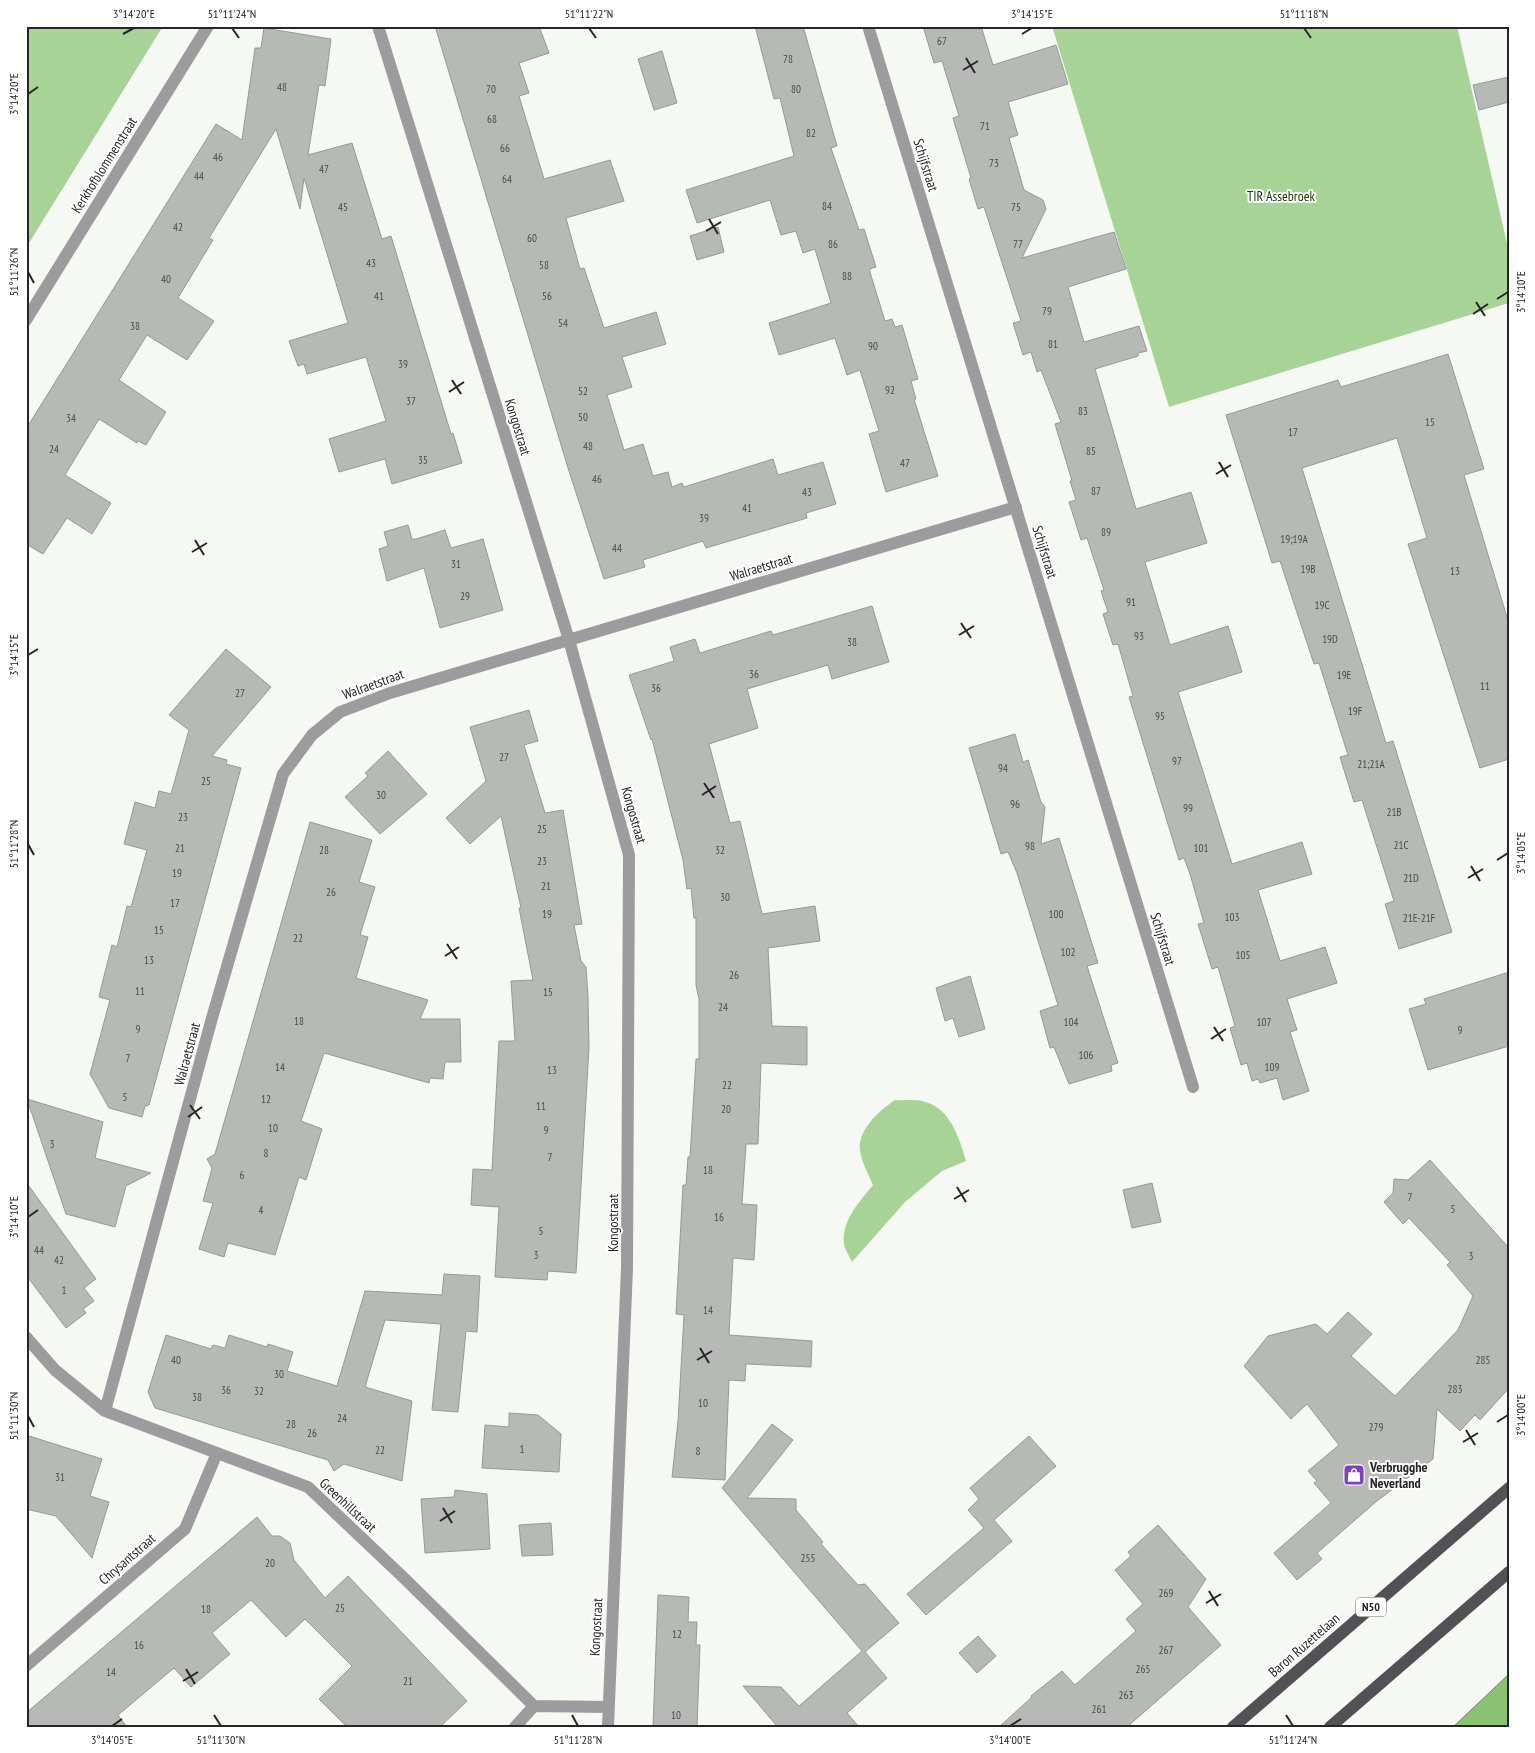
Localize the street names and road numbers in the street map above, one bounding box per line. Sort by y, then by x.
street label: Kerkhofblommenstraat [67,113,141,216]
street label: Schijfstraat [909,136,943,194]
street label: Kongostraat [501,397,535,458]
street label: Schijfstraat [1028,523,1062,581]
street label: Walraetstraat [728,549,795,585]
street label: Walraetstraat [340,664,406,703]
street label: Kongostraat [617,785,651,846]
street label: Schijfstraat [1146,910,1180,968]
street label: Walraetstraat [170,1020,204,1087]
street label: Kongostraat [604,1194,622,1252]
street label: Greenhillstraat [316,1474,380,1536]
street label: Chrysantstraat [95,1529,159,1589]
street label: Kongostraat [585,1597,607,1656]
road number: N50 [1356,1598,1386,1616]
street label: Baron Ruzettelaan [1265,1609,1343,1681]

